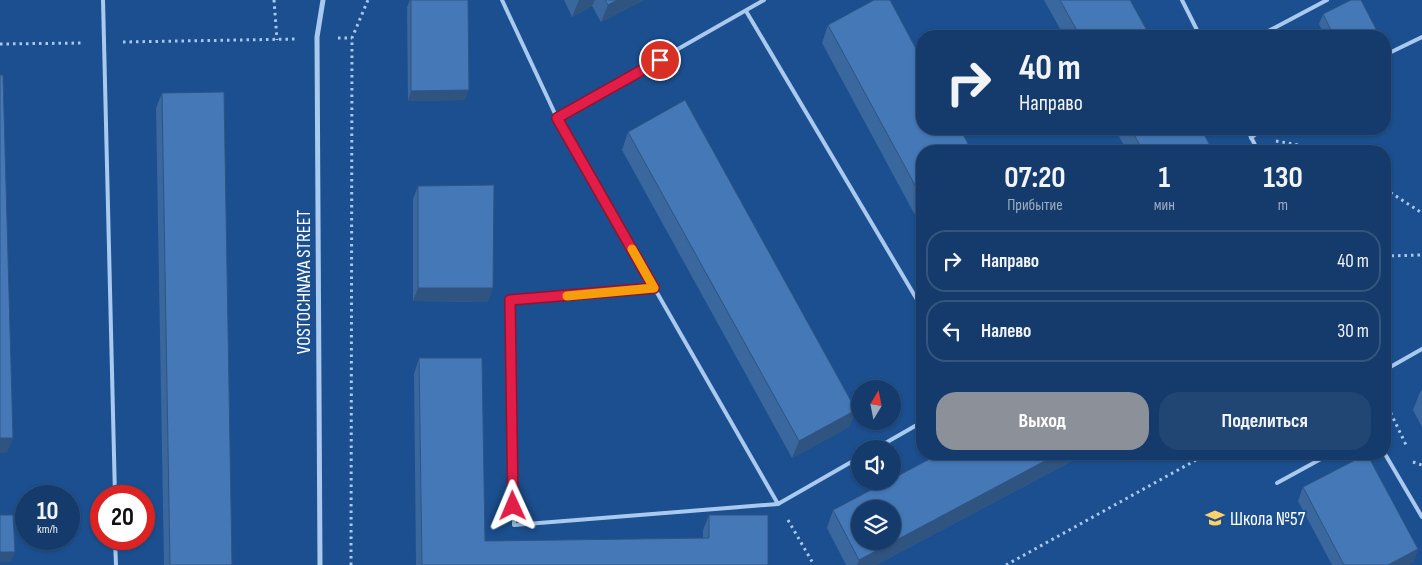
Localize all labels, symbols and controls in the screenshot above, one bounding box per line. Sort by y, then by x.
pin [639,39,681,81]
icon: arrive [646,46,674,74]
text: 40 m [1019,47,1081,90]
icon: right [936,50,1001,115]
text: Направо [1019,90,1083,117]
text: 07:20 [1004,160,1066,196]
text: 1 [1159,160,1170,196]
text: 130 [1263,160,1303,196]
text: Прибытие [1007,196,1063,215]
text: мин [1154,196,1175,215]
text: m [1278,196,1288,215]
street label: VOSTOCHNAYA STREET [293,210,316,354]
icon: right [938,247,966,275]
text: Направо [981,250,1039,273]
text: 40 m [1337,250,1369,273]
icon: left [938,317,966,345]
text: Налево [981,320,1031,343]
text: 30 m [1337,320,1369,343]
north arrow [851,380,901,430]
map controls [851,380,901,550]
button: Выход [936,392,1149,450]
button: Поделиться [1159,392,1371,450]
button: sound [851,440,901,490]
position arrow [486,479,538,531]
speed limit sign: 20 [90,485,155,550]
text: 10 [37,496,58,527]
button: layers [851,500,901,550]
school or university icon: Школа №57 [1204,507,1226,529]
place label: Школа №57 [1230,508,1306,531]
text: km/h [37,522,58,537]

